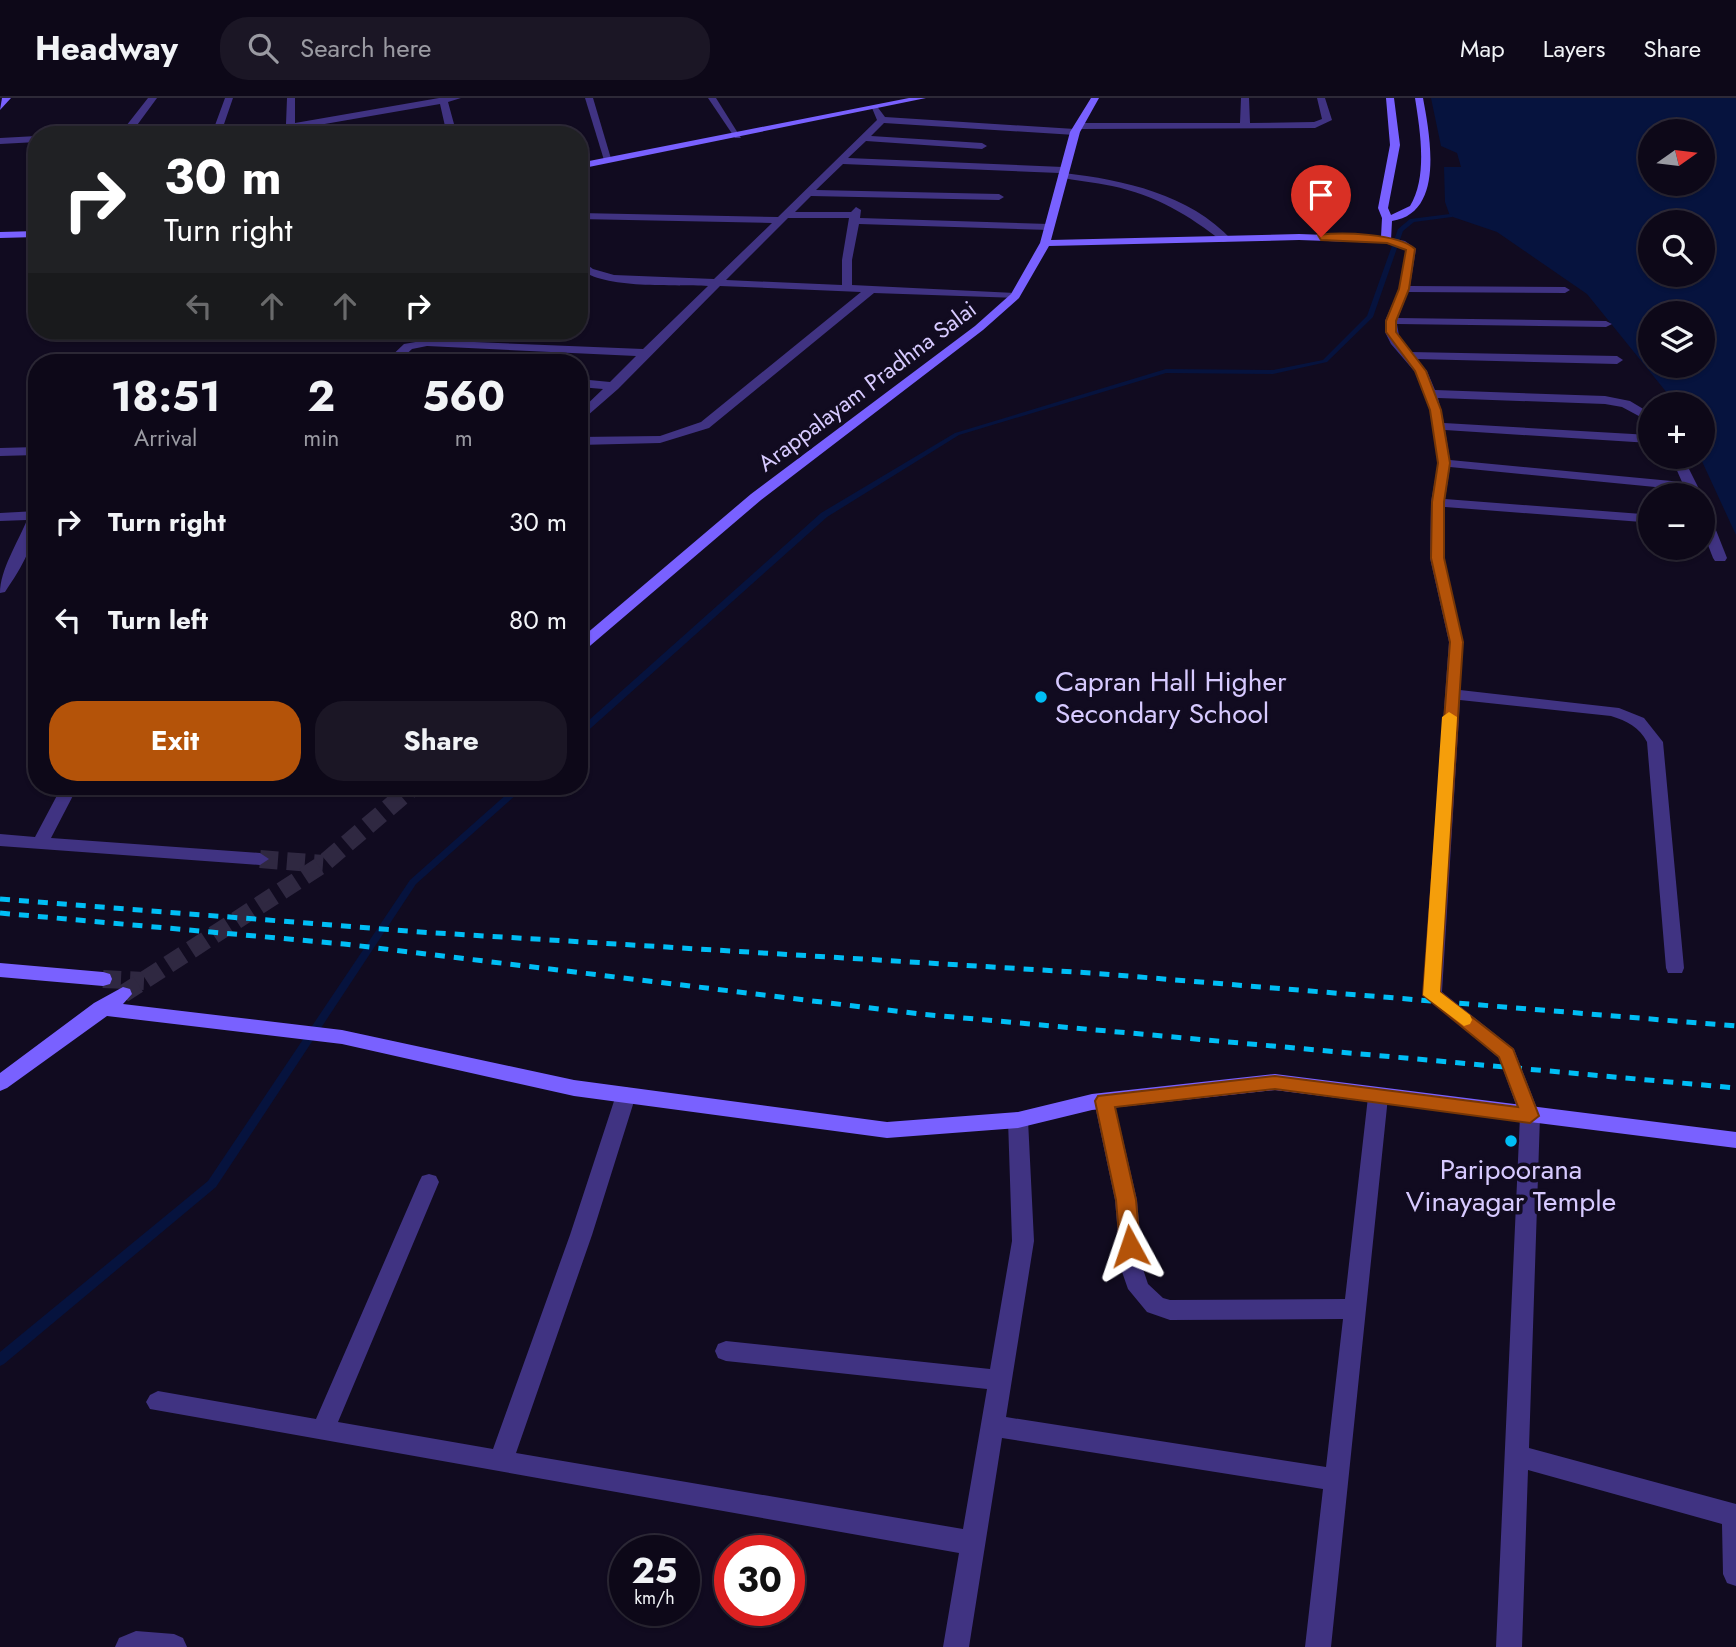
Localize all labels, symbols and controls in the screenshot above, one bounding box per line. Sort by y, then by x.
search box [220,17,710,80]
text: Headway [35,25,178,72]
icon: search [244,29,282,67]
text: Search here [300,29,431,67]
text: Map [1460,31,1505,66]
text: Layers [1543,31,1605,66]
text: Share [1643,31,1701,66]
north arrow [1638,119,1715,196]
map controls [1638,119,1715,560]
text: 30 m [164,142,282,212]
icon: right [49,154,140,245]
pin [1291,165,1351,237]
icon: arrive [1302,176,1340,214]
text: Turn right [164,207,293,253]
button: search [1638,210,1715,287]
icon: left [180,287,218,325]
icon: ahead [253,287,291,325]
icon: ahead [326,287,364,325]
icon: right [399,287,437,325]
street label: Arappalayam Pradhna Salai [751,292,983,480]
button: layers [1638,301,1715,378]
text: 18:51 [111,366,221,427]
text: 2 [308,366,335,427]
text: 560 [422,366,505,427]
button: + [1638,392,1715,469]
text: Arrival [134,421,197,455]
text: min [303,421,339,455]
text: m [455,421,473,455]
button: − [1638,483,1715,560]
icon: right [49,503,87,541]
text: Turn right [108,503,226,541]
text: 30 m [509,503,567,541]
icon: left [49,601,87,639]
text: Turn left [108,601,208,639]
text: 80 m [509,601,567,639]
place label: Capran Hall Higher Secondary School [1055,661,1287,734]
marker: Capran Hall Higher Secondary School [1033,689,1049,705]
button: Exit [49,701,301,781]
button: Share [315,701,567,781]
marker: Paripoorana Vinayagar Temple [1503,1133,1519,1149]
place label: Paripoorana Vinayagar Temple [1406,1149,1616,1222]
position arrow [1093,1209,1167,1283]
speed limit sign: 30 [714,1535,805,1626]
text: 25 [632,1546,677,1596]
text: km/h [634,1585,675,1611]

